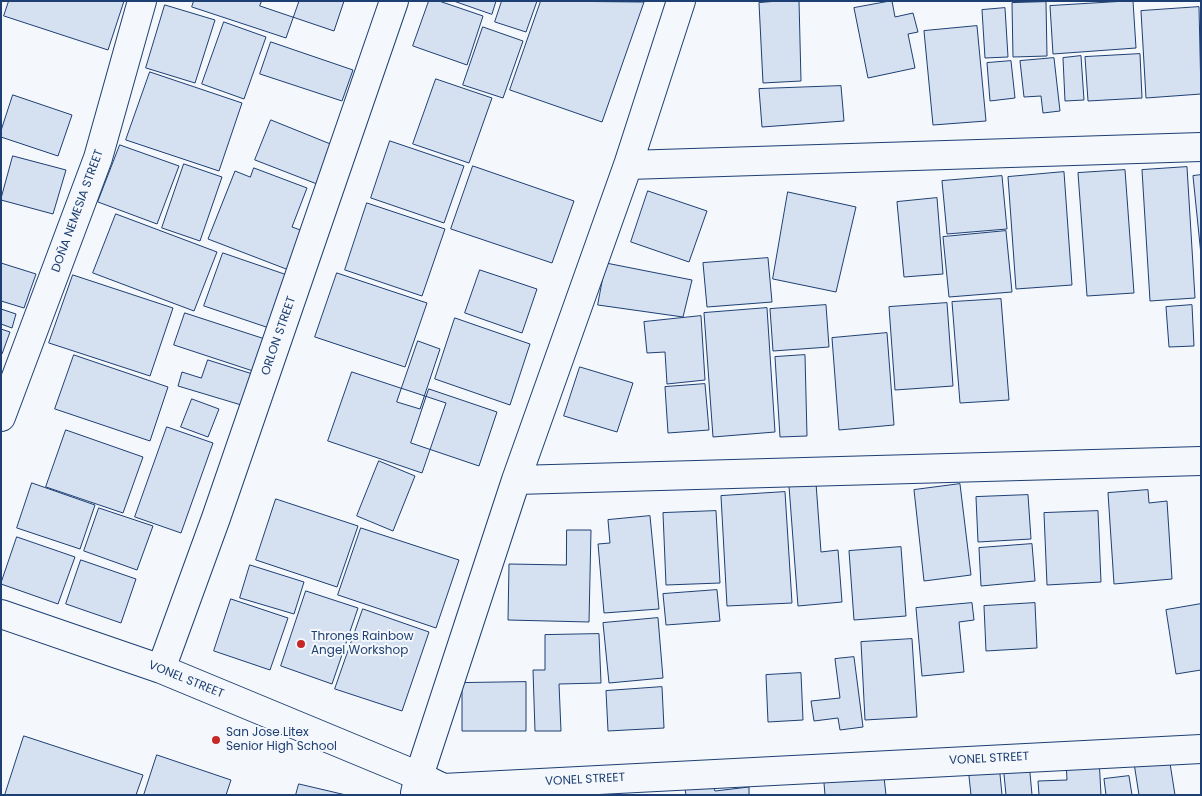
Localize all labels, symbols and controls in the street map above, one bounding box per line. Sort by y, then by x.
street label: DOÑA NEMESIA STREET [49,148,107,274]
street label: ORLON STREET [259,295,299,377]
place label: Thrones Rainbow Angel Workshop [311,630,414,658]
marker: Thrones Rainbow Angel Workshop [295,638,307,650]
street label: VONEL STREET [146,658,226,702]
place label: San Jose Litex Senior High School [226,726,337,754]
marker: San Jose Litex Senior High School [210,734,222,746]
street label: VONEL STREET [949,750,1029,768]
street label: VONEL STREET [545,771,625,789]

